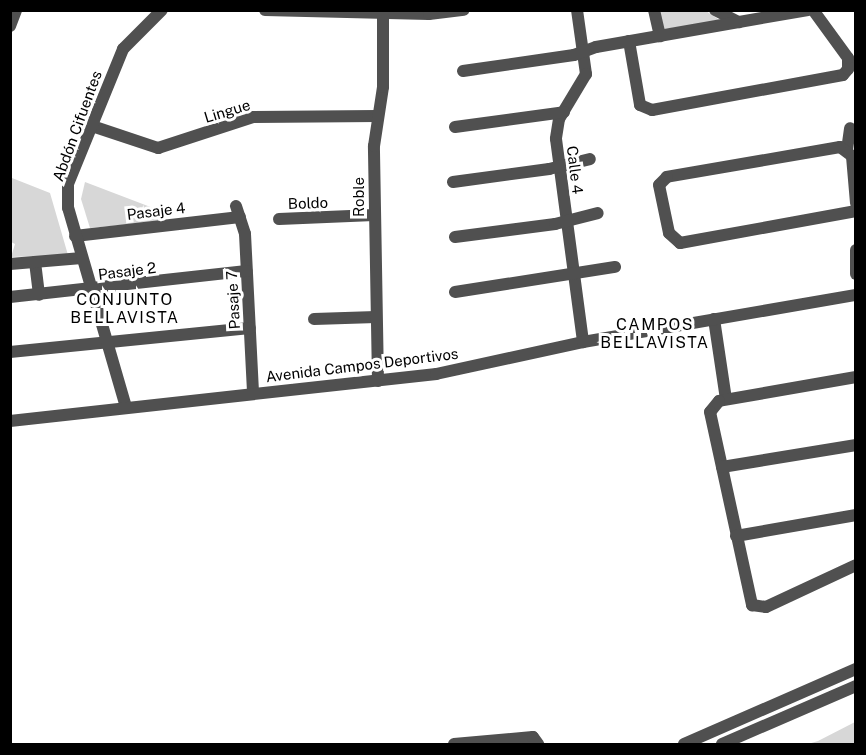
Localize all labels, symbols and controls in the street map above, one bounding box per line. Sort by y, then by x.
street label: Abdón Cifuentes [49,68,105,184]
street label: Lingue [202,95,252,127]
street label: Calle 4 [563,145,587,195]
street label: Roble [350,177,368,217]
street label: Boldo [288,193,328,213]
street label: Pasaje 4 [126,198,186,224]
street label: Pasaje 2 [97,258,157,284]
street label: Pasaje 7 [222,270,244,330]
district label: CONJUNTO BELLAVISTA [70,290,180,328]
district label: CAMPOS BELLAVISTA [600,315,710,353]
street label: Avenida Campos Deportivos [265,344,459,386]

